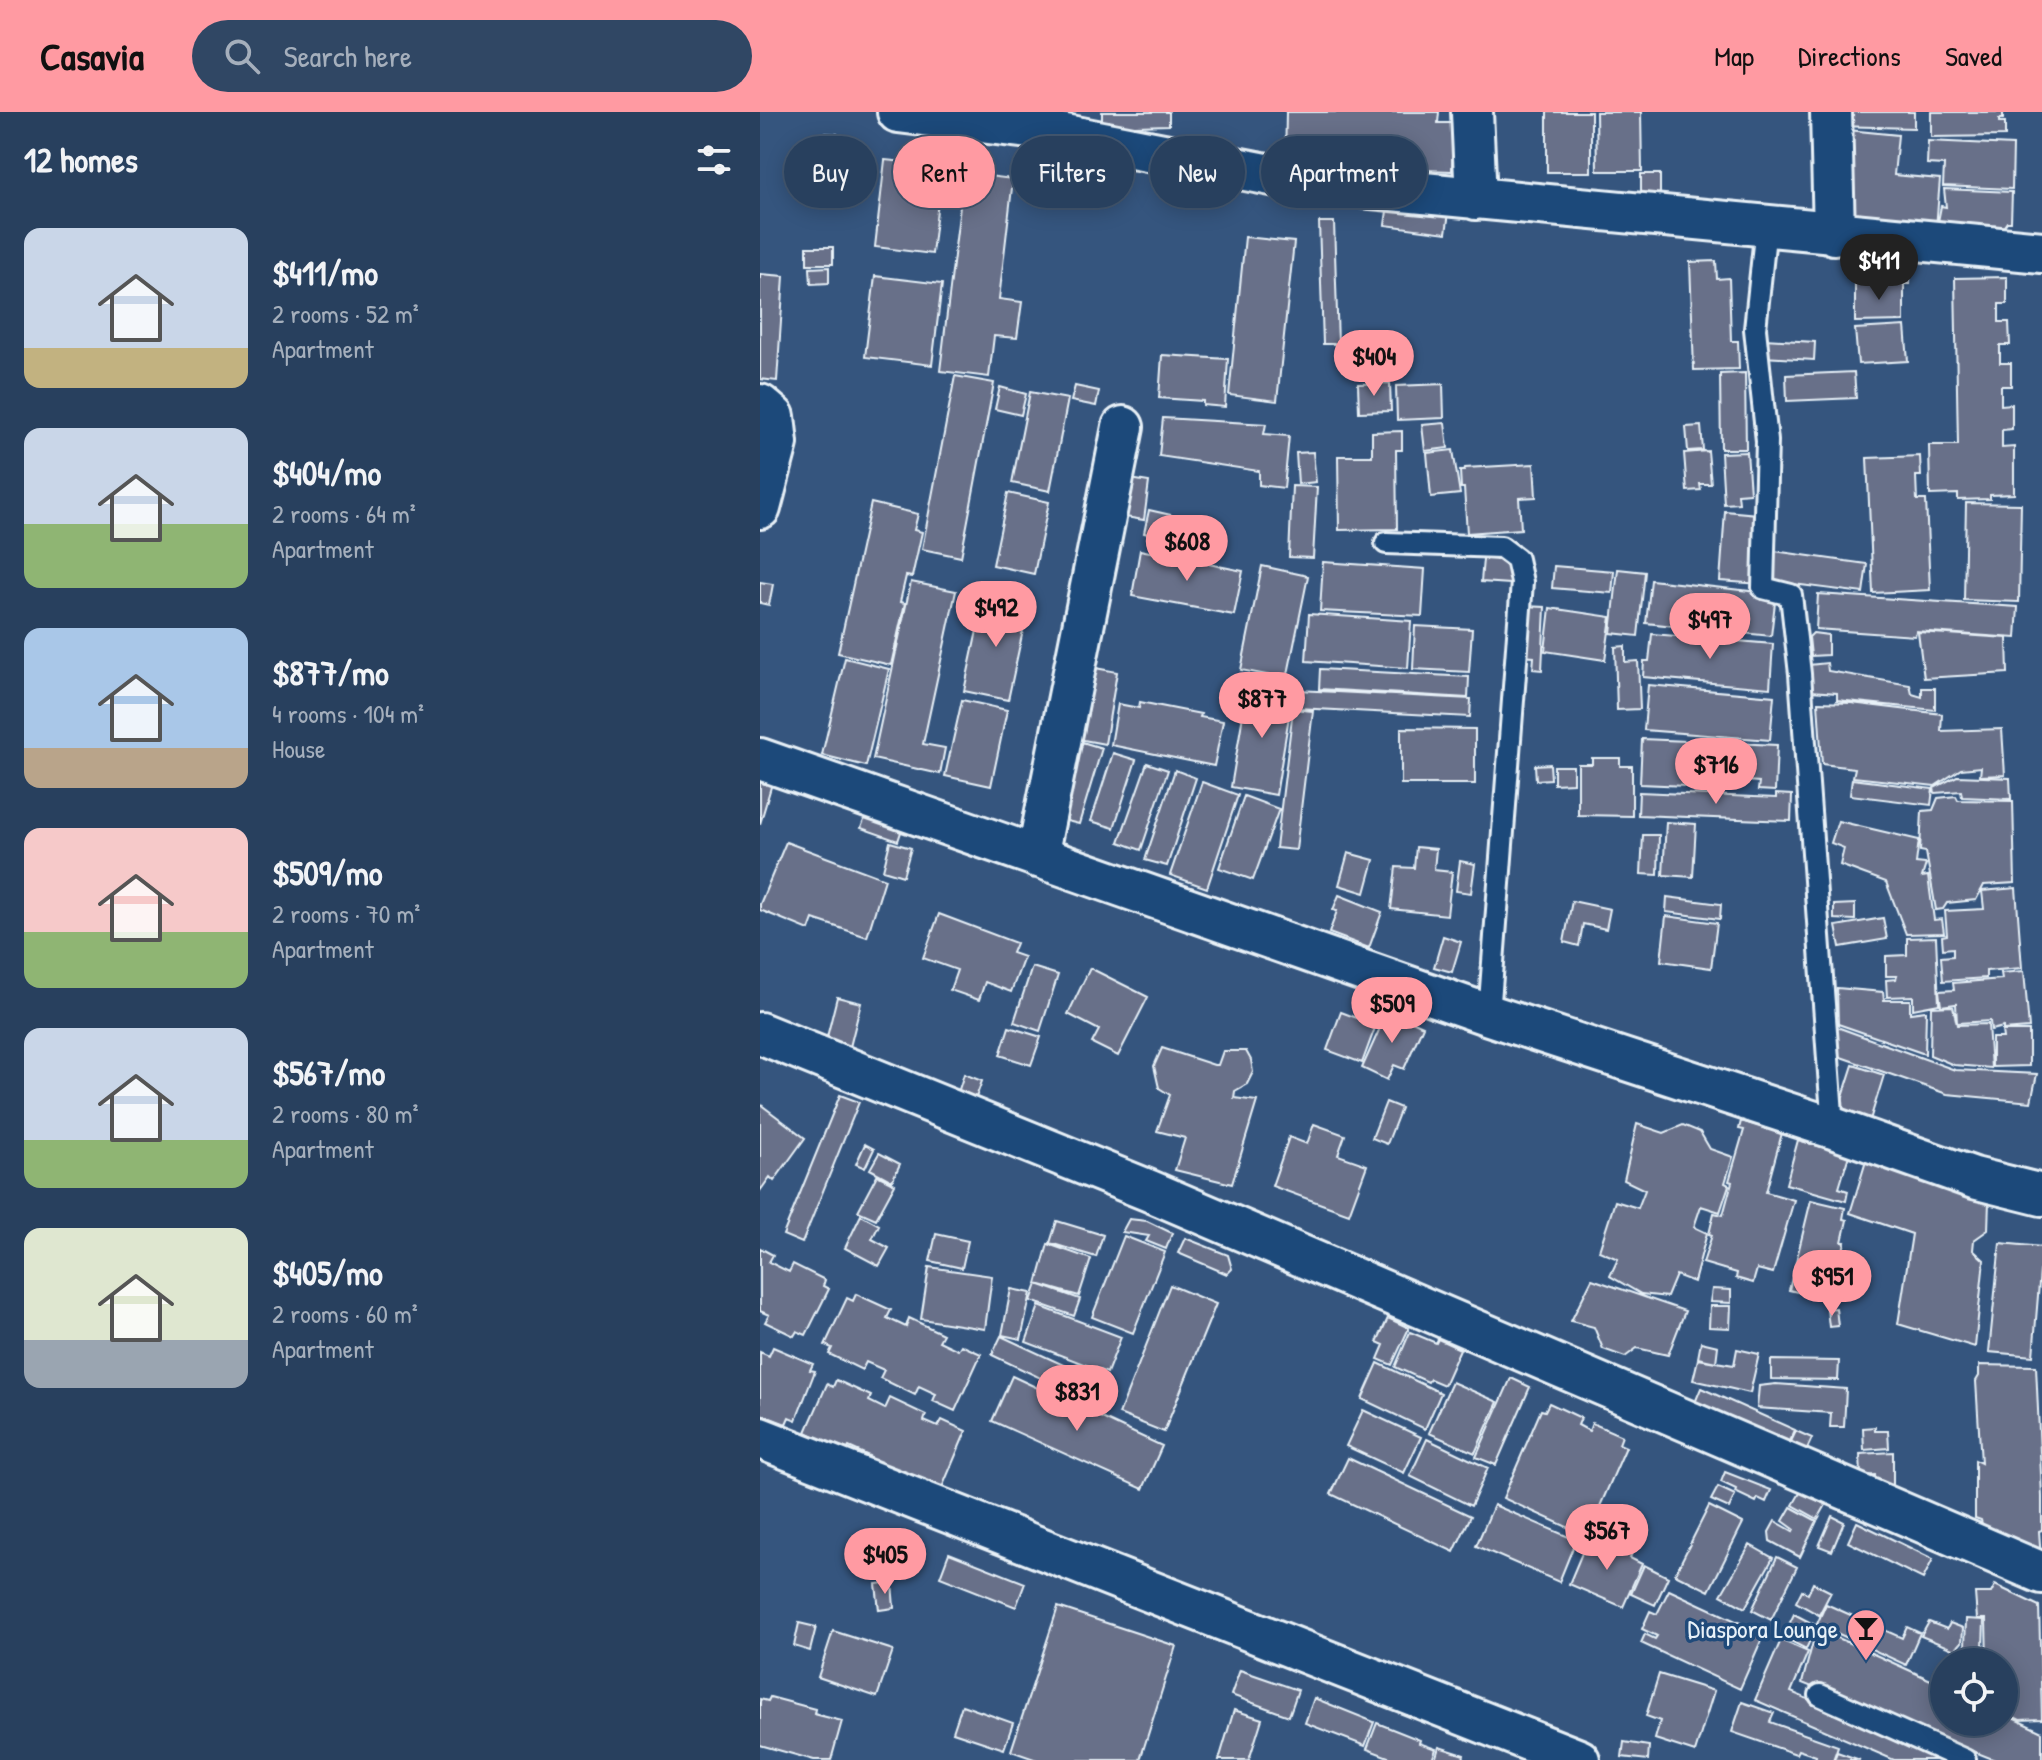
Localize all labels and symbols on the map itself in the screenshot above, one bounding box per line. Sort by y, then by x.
pin: $411 [1832,234,1926,302]
pin: $404 [1327,330,1421,398]
pin: $608 [1140,515,1234,583]
pin: $492 [949,581,1043,649]
pin: $497 [1663,593,1757,661]
pin: $877 [1215,672,1309,740]
pin: $716 [1669,738,1763,806]
pin: $509 [1345,977,1439,1045]
pin: $951 [1785,1250,1879,1318]
pin: $831 [1030,1365,1124,1433]
pin: $567 [1560,1504,1654,1572]
pin: $405 [838,1528,932,1596]
bar icon: Diaspora Lounge [1845,1607,1887,1662]
place label: Diaspora Lounge [1688,1611,1838,1646]

